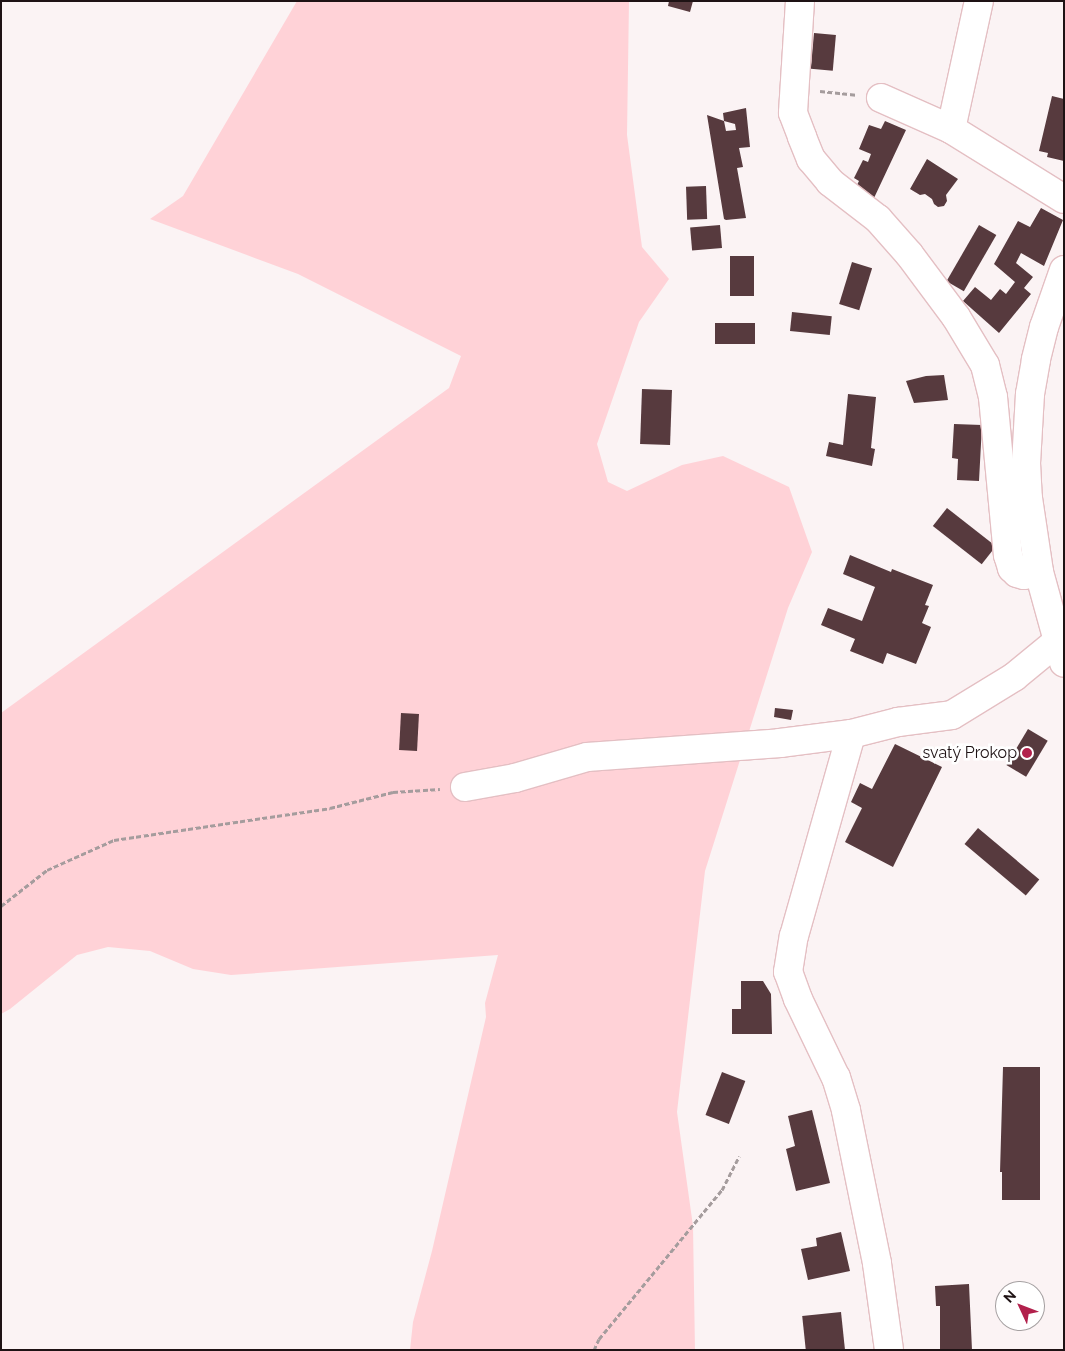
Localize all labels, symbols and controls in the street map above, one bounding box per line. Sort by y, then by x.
place label: svatý Prokop [922,743,1017,763]
marker: svatý Prokop [1021,747,1033,759]
north arrow [995,1281,1045,1331]
text: N [1000,1287,1019,1306]

